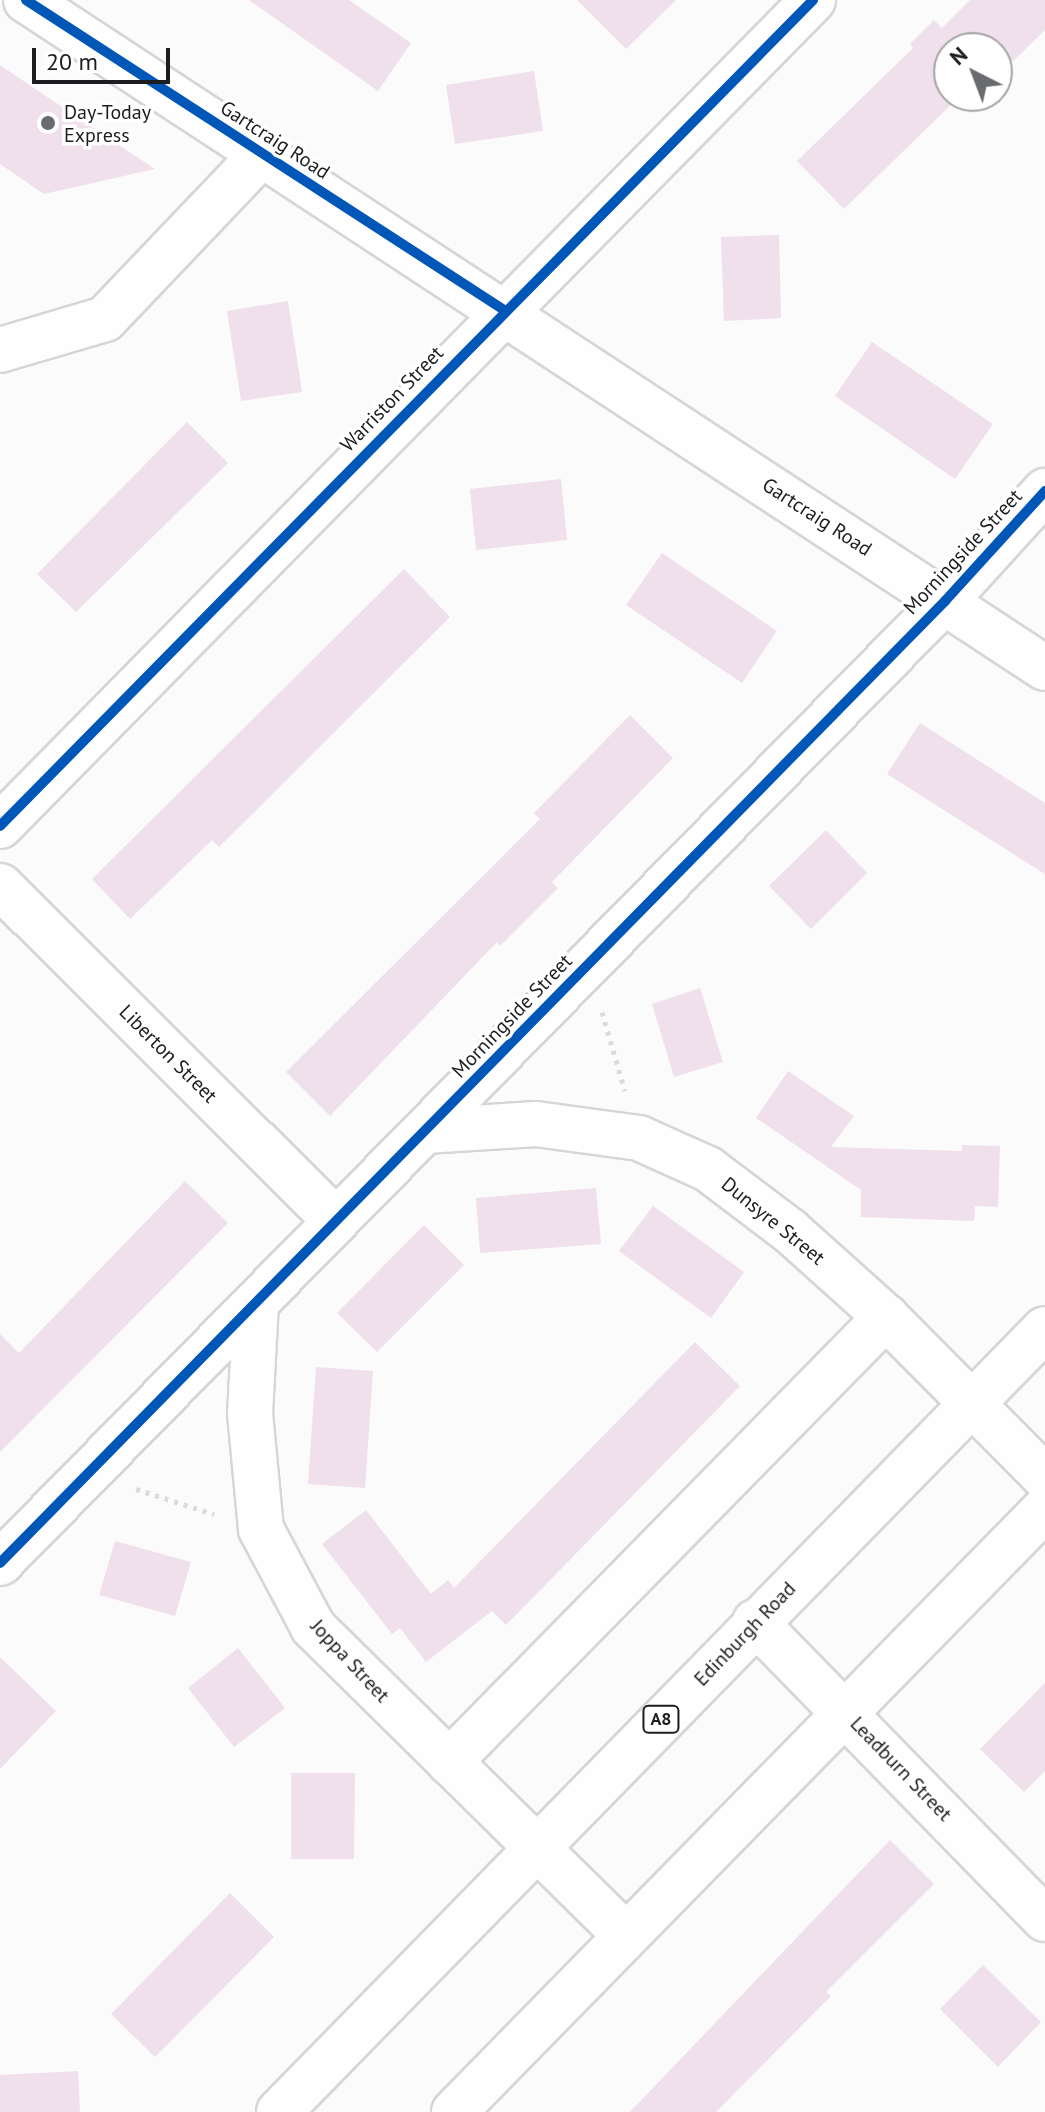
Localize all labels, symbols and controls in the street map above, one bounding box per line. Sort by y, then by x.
scale bar [36,32,174,82]
north arrow [933,32,1013,112]
text: N [944,40,973,71]
text: 20 m [46,46,98,77]
street label: Gartcraig Road [216,96,334,184]
place label: Day-Today Express [64,100,151,147]
marker: Day-Today Express [39,114,57,132]
street label: Warriston Street [336,341,448,457]
street label: Gartcraig Road [758,473,876,561]
street label: Morningside Street [899,484,1027,620]
street label: Morningside Street [447,949,577,1083]
street label: Liberton Street [114,1000,222,1108]
street label: Dunsyre Street [717,1172,829,1270]
street label: Edinburgh Road [689,1577,801,1691]
street label: Joppa Street [306,1615,394,1707]
road number: A8 [641,1705,681,1733]
street label: Leadburn Street [845,1712,957,1826]

